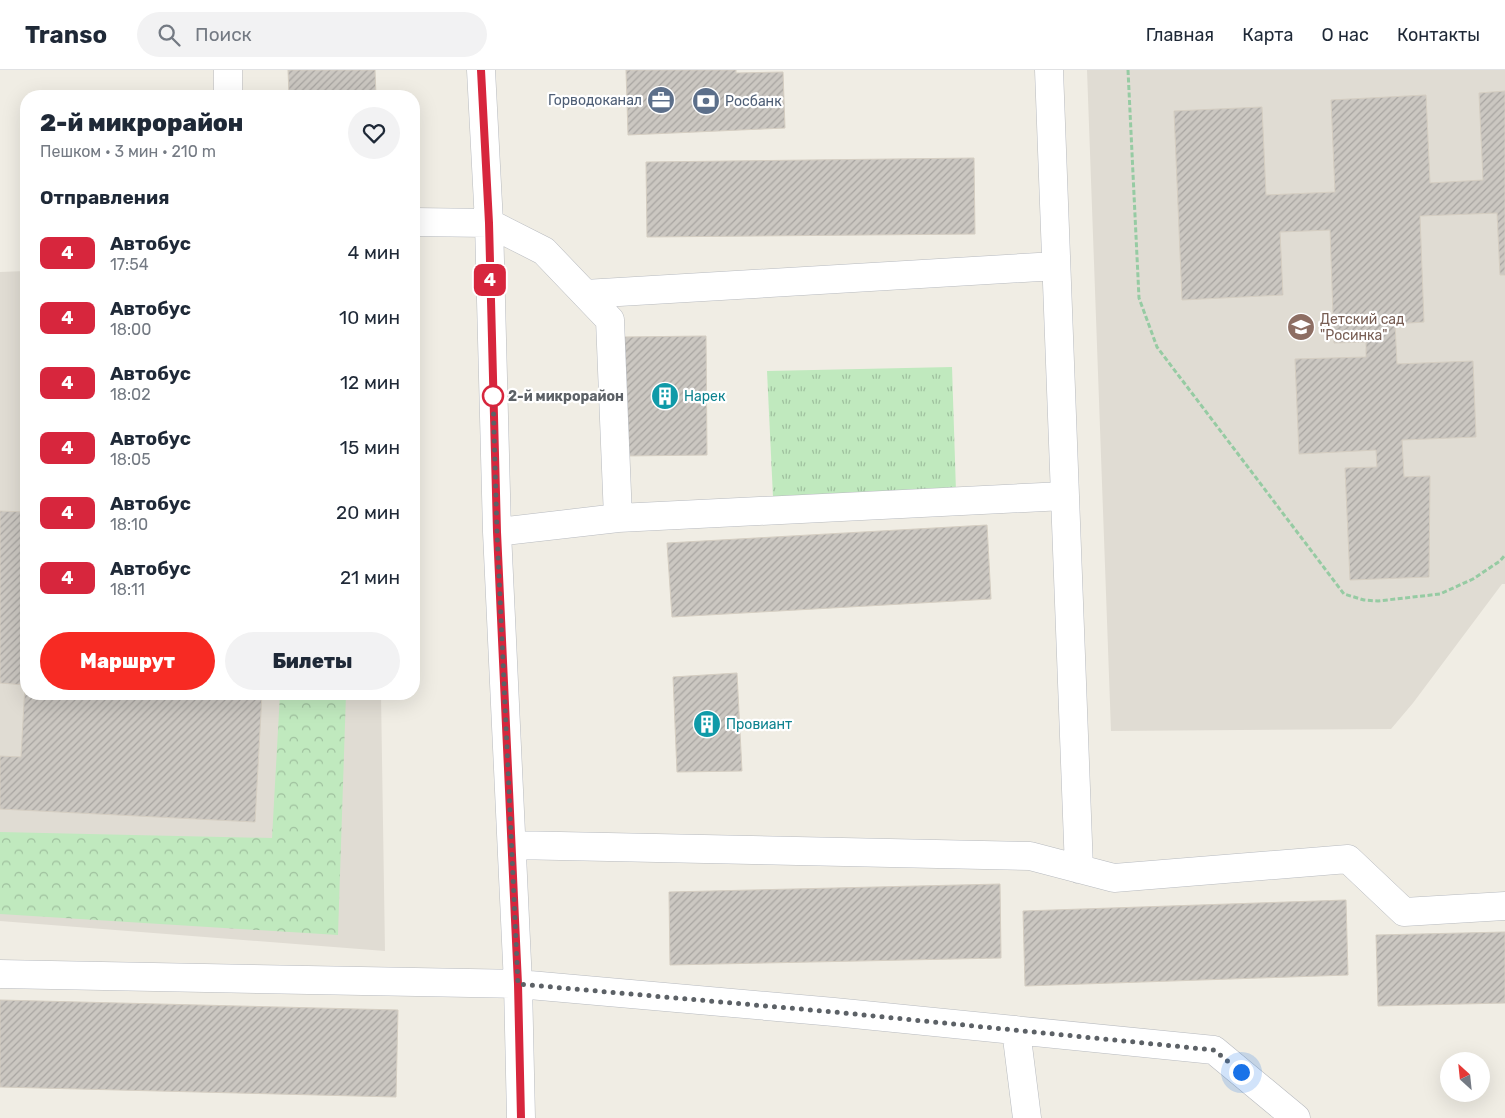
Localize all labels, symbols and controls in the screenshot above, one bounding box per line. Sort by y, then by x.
search box [137,12,487,57]
text: Transo [25,21,107,49]
icon: search [155,21,183,49]
text: Поиск [195,23,252,46]
text: Главная [1146,24,1214,46]
text: Карта [1242,24,1294,46]
text: О нас [1322,24,1369,46]
text: Контакты [1397,24,1480,46]
office icon: Горводоканал [646,85,676,115]
bank icon: Росбанк [691,86,721,116]
place label: Горводоканал [548,92,642,109]
place label: Росбанк [725,93,782,110]
button: heart [348,107,400,159]
text: 2-й микрорайон [40,109,243,137]
text: Пешком · 3 мин · 210 m [40,142,216,161]
text: Отправления [40,186,170,209]
text: Автобус [110,232,191,255]
text: 4 мин [347,241,400,264]
text: 4 [61,242,74,264]
text: 17:54 [110,255,149,274]
line badge: 4 [474,264,506,296]
text: 4 [484,269,496,291]
text: Автобус [110,297,191,320]
text: 10 мин [339,306,400,329]
text: 4 [61,307,74,329]
place label: Детский сад "Росинка" [1320,311,1405,344]
school or university icon: Детский сад "Росинка" [1286,312,1316,342]
text: 18:00 [110,320,151,339]
text: Автобус [110,362,191,385]
text: 12 мин [340,371,400,394]
text: 4 [61,372,74,394]
building icon: Нарек [650,381,680,411]
text: 18:02 [110,385,151,404]
marker: 2-й микрорайон [482,385,504,407]
place label: 2-й микрорайон [508,388,624,405]
place label: Нарек [684,388,726,405]
text: Автобус [110,427,191,450]
text: 15 мин [340,436,400,459]
text: 4 [61,437,74,459]
text: 18:05 [110,450,151,469]
text: Автобус [110,492,191,515]
text: 20 мин [336,501,400,524]
text: 4 [61,502,74,524]
text: 18:10 [110,515,148,534]
text: Автобус [110,557,191,580]
text: 21 мин [340,566,400,589]
text: 4 [61,567,74,589]
text: 18:11 [110,580,145,599]
button: Маршрут [40,632,215,690]
button: Билеты [225,632,400,690]
building icon: Провиант [692,709,722,739]
place label: Провиант [726,716,792,733]
north arrow [1440,1052,1490,1102]
map controls [1440,1052,1490,1102]
your location [1229,1060,1254,1085]

